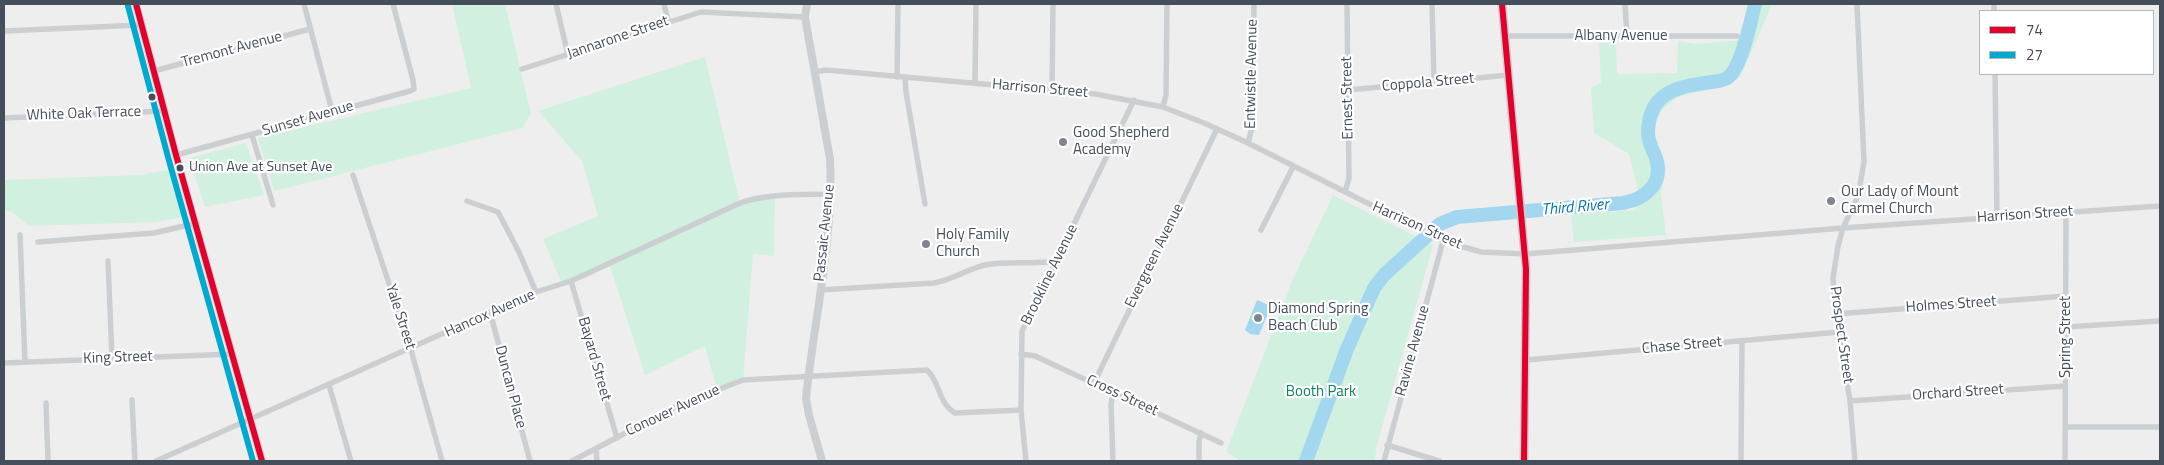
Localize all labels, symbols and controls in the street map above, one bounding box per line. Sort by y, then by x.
legend [1979,10,2154,75]
street label: Jannarone Street [565,12,671,64]
text: 74 [2026,18,2043,41]
street label: Entwistle Avenue [1242,19,1262,129]
street label: Albany Avenue [1574,27,1668,45]
street label: Tremont Avenue [180,28,284,72]
text: 27 [2026,43,2043,66]
street label: Ernest Street [1338,56,1358,140]
street label: Coppola Street [1381,70,1475,96]
street label: Harrison Street [991,76,1089,102]
unlabelled marker [147,92,157,102]
street label: Sunset Avenue [260,97,356,141]
street label: White Oak Terrace [26,103,142,125]
place label: Good Shepherd Academy [1073,124,1170,159]
marker: Good Shepherd Academy [1057,136,1069,148]
place label: Union Ave at Sunset Ave [189,160,332,176]
marker: Union Ave at Sunset Ave [175,163,185,173]
street label: Passaic Avenue [811,183,839,283]
place label: Our Lady of Mount Carmel Church [1841,183,1958,218]
marker: Our Lady of Mount Carmel Church [1825,195,1837,207]
water label: Third River [1541,196,1609,220]
street label: Harrison Street [1369,198,1465,254]
street label: Evergreen Avenue [1122,201,1188,311]
street label: Harrison Street [1976,203,2074,227]
street label: Brookline Avenue [1018,222,1082,328]
place label: Holy Family Church [936,226,1009,261]
marker: Holy Family Church [920,238,932,250]
street label: Yale Street [381,282,419,352]
street label: Prospect Street [1825,285,1857,385]
street label: Hancox Avenue [442,286,538,342]
street label: Holmes Street [1905,293,1997,317]
street label: Spring Street [2057,296,2075,378]
place label: Diamond Spring Beach Club [1268,300,1368,335]
street label: Ravine Avenue [1392,304,1434,398]
marker: Diamond Spring Beach Club [1252,312,1264,324]
street label: Bayard Street [573,315,615,403]
street label: Chase Street [1641,334,1723,358]
street label: Duncan Place [490,344,530,430]
street label: King Street [83,348,153,368]
street label: Cross Street [1083,372,1161,420]
street label: Conover Avenue [623,381,723,441]
street label: Orchard Street [1912,381,2004,405]
park label: Booth Park [1286,383,1356,401]

